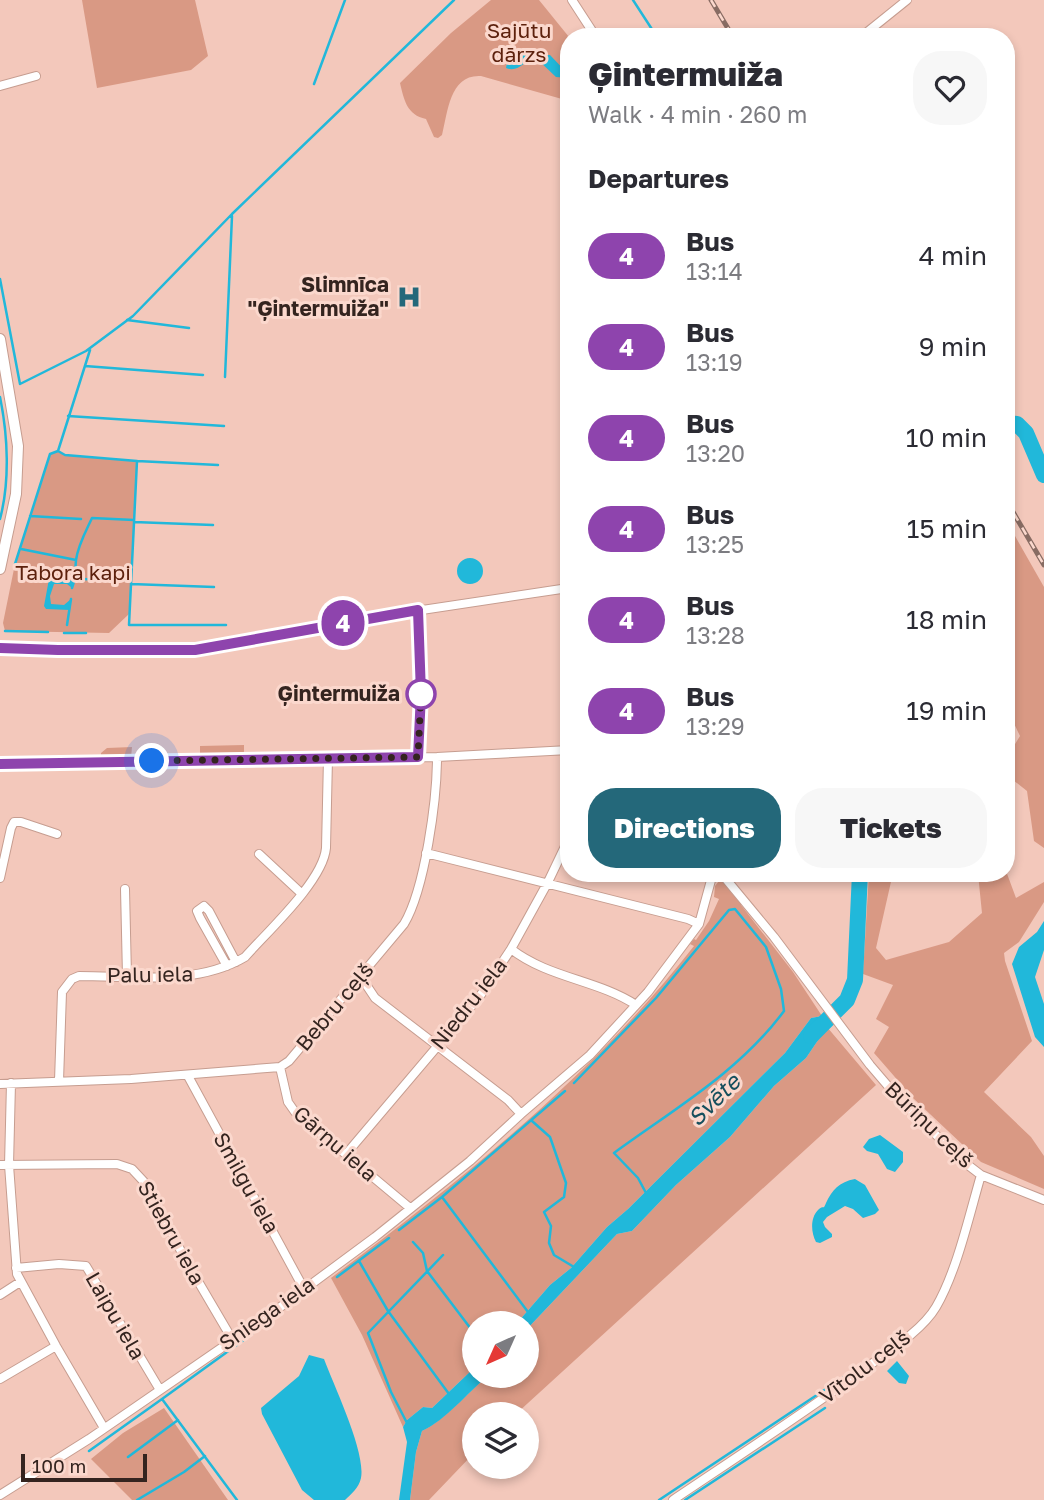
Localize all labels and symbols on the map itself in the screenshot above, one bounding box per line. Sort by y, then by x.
park label: Sajūtu dārzs [487,17,551,67]
place label: Slimnīca "Ģintermuiža" [247,271,389,321]
hospital icon: Slimnīca "Ģintermuiža" [395,283,423,311]
park label: Tabora kapi [15,559,131,585]
line badge: 4 [320,600,366,646]
marker: Ģintermuiža [406,679,436,709]
place label: Ģintermuiža [278,680,400,706]
your location [134,743,169,778]
street label: Niedru iela [424,952,512,1054]
street label: Bebru ceļš [290,957,379,1056]
street label: Palu iela [107,960,193,988]
water label: Svēte [681,1066,747,1131]
street label: Būriņu ceļš [880,1076,979,1173]
street label: Gārņu iela [289,1100,383,1187]
street label: Smilgu iela [208,1127,285,1238]
street label: Stiebru iela [133,1176,211,1289]
street label: Laipu iela [80,1267,151,1364]
street label: Sniega iela [214,1271,319,1356]
north arrow [462,1311,539,1388]
street label: Vītolu ceļš [814,1324,915,1409]
scale bar [21,1451,147,1483]

